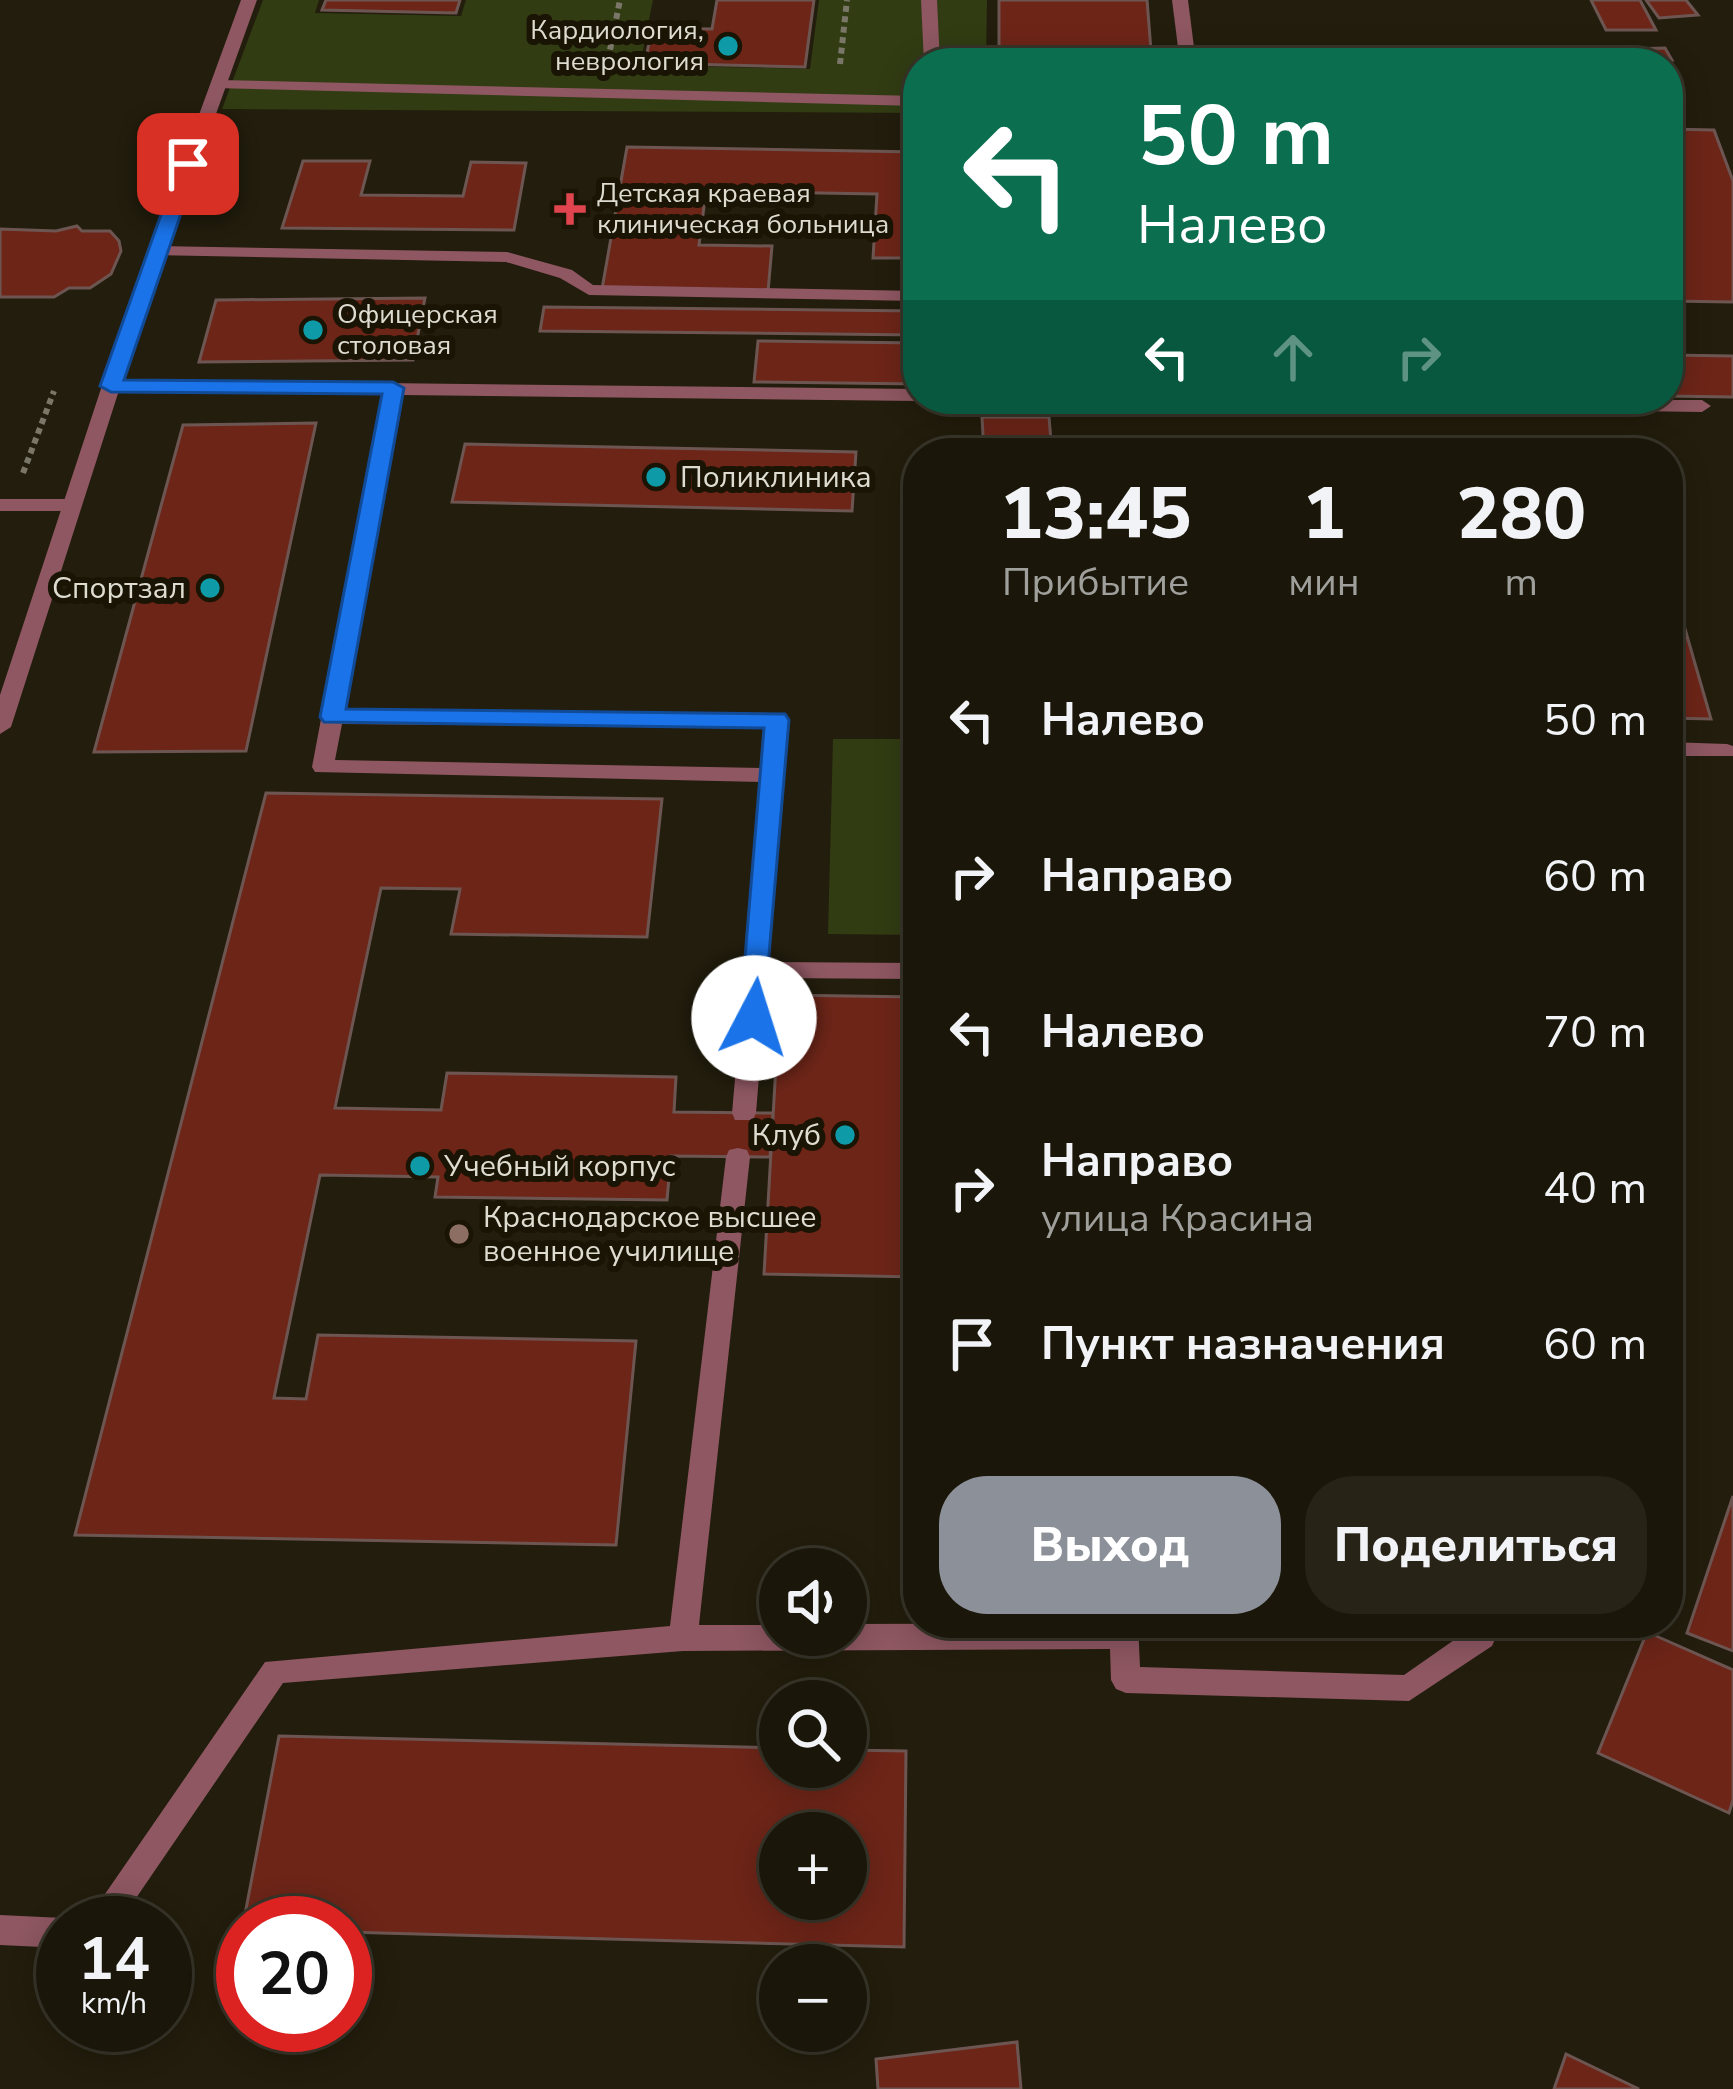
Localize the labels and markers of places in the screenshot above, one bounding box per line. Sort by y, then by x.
place label: Кардиология, неврология [530,12,704,80]
marker: Кардиология, неврология [715,33,741,59]
pin [137,113,239,215]
place label: Детская краевая клиническая больница [597,175,889,243]
marker: Детская краевая клиническая больница [554,193,586,225]
place label: Офицерская столовая [337,296,498,364]
marker: Офицерская столовая [300,317,326,343]
place label: Поликлиника [680,457,872,498]
marker: Поликлиника [643,464,669,490]
place label: Спортзал [52,568,186,609]
marker: Спортзал [197,575,223,601]
place label: Клуб [752,1115,821,1156]
marker: Клуб [832,1122,858,1148]
place label: Учебный корпус [443,1146,676,1187]
marker: Учебный корпус [407,1153,433,1179]
place label: Краснодарское высшее военное училище [483,1197,817,1272]
marker: Краснодарское высшее военное училище [446,1221,472,1247]

